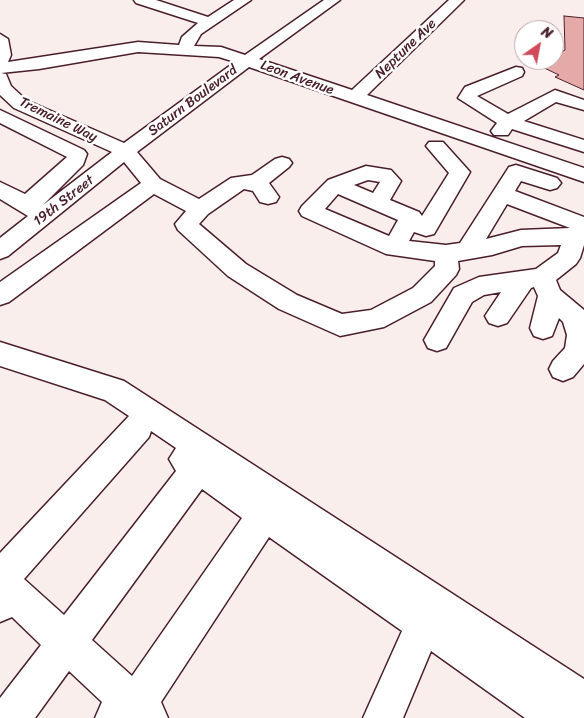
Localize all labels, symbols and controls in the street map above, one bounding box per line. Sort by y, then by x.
street label: Neptune Ave [372,16,440,82]
north arrow [514,20,564,70]
text: N [536,20,558,46]
street label: Leon Avenue [258,57,336,99]
street label: Saturn Boulevard [145,62,241,140]
street label: Tremaine Way [16,94,100,146]
street label: 19th Street [30,172,98,230]

